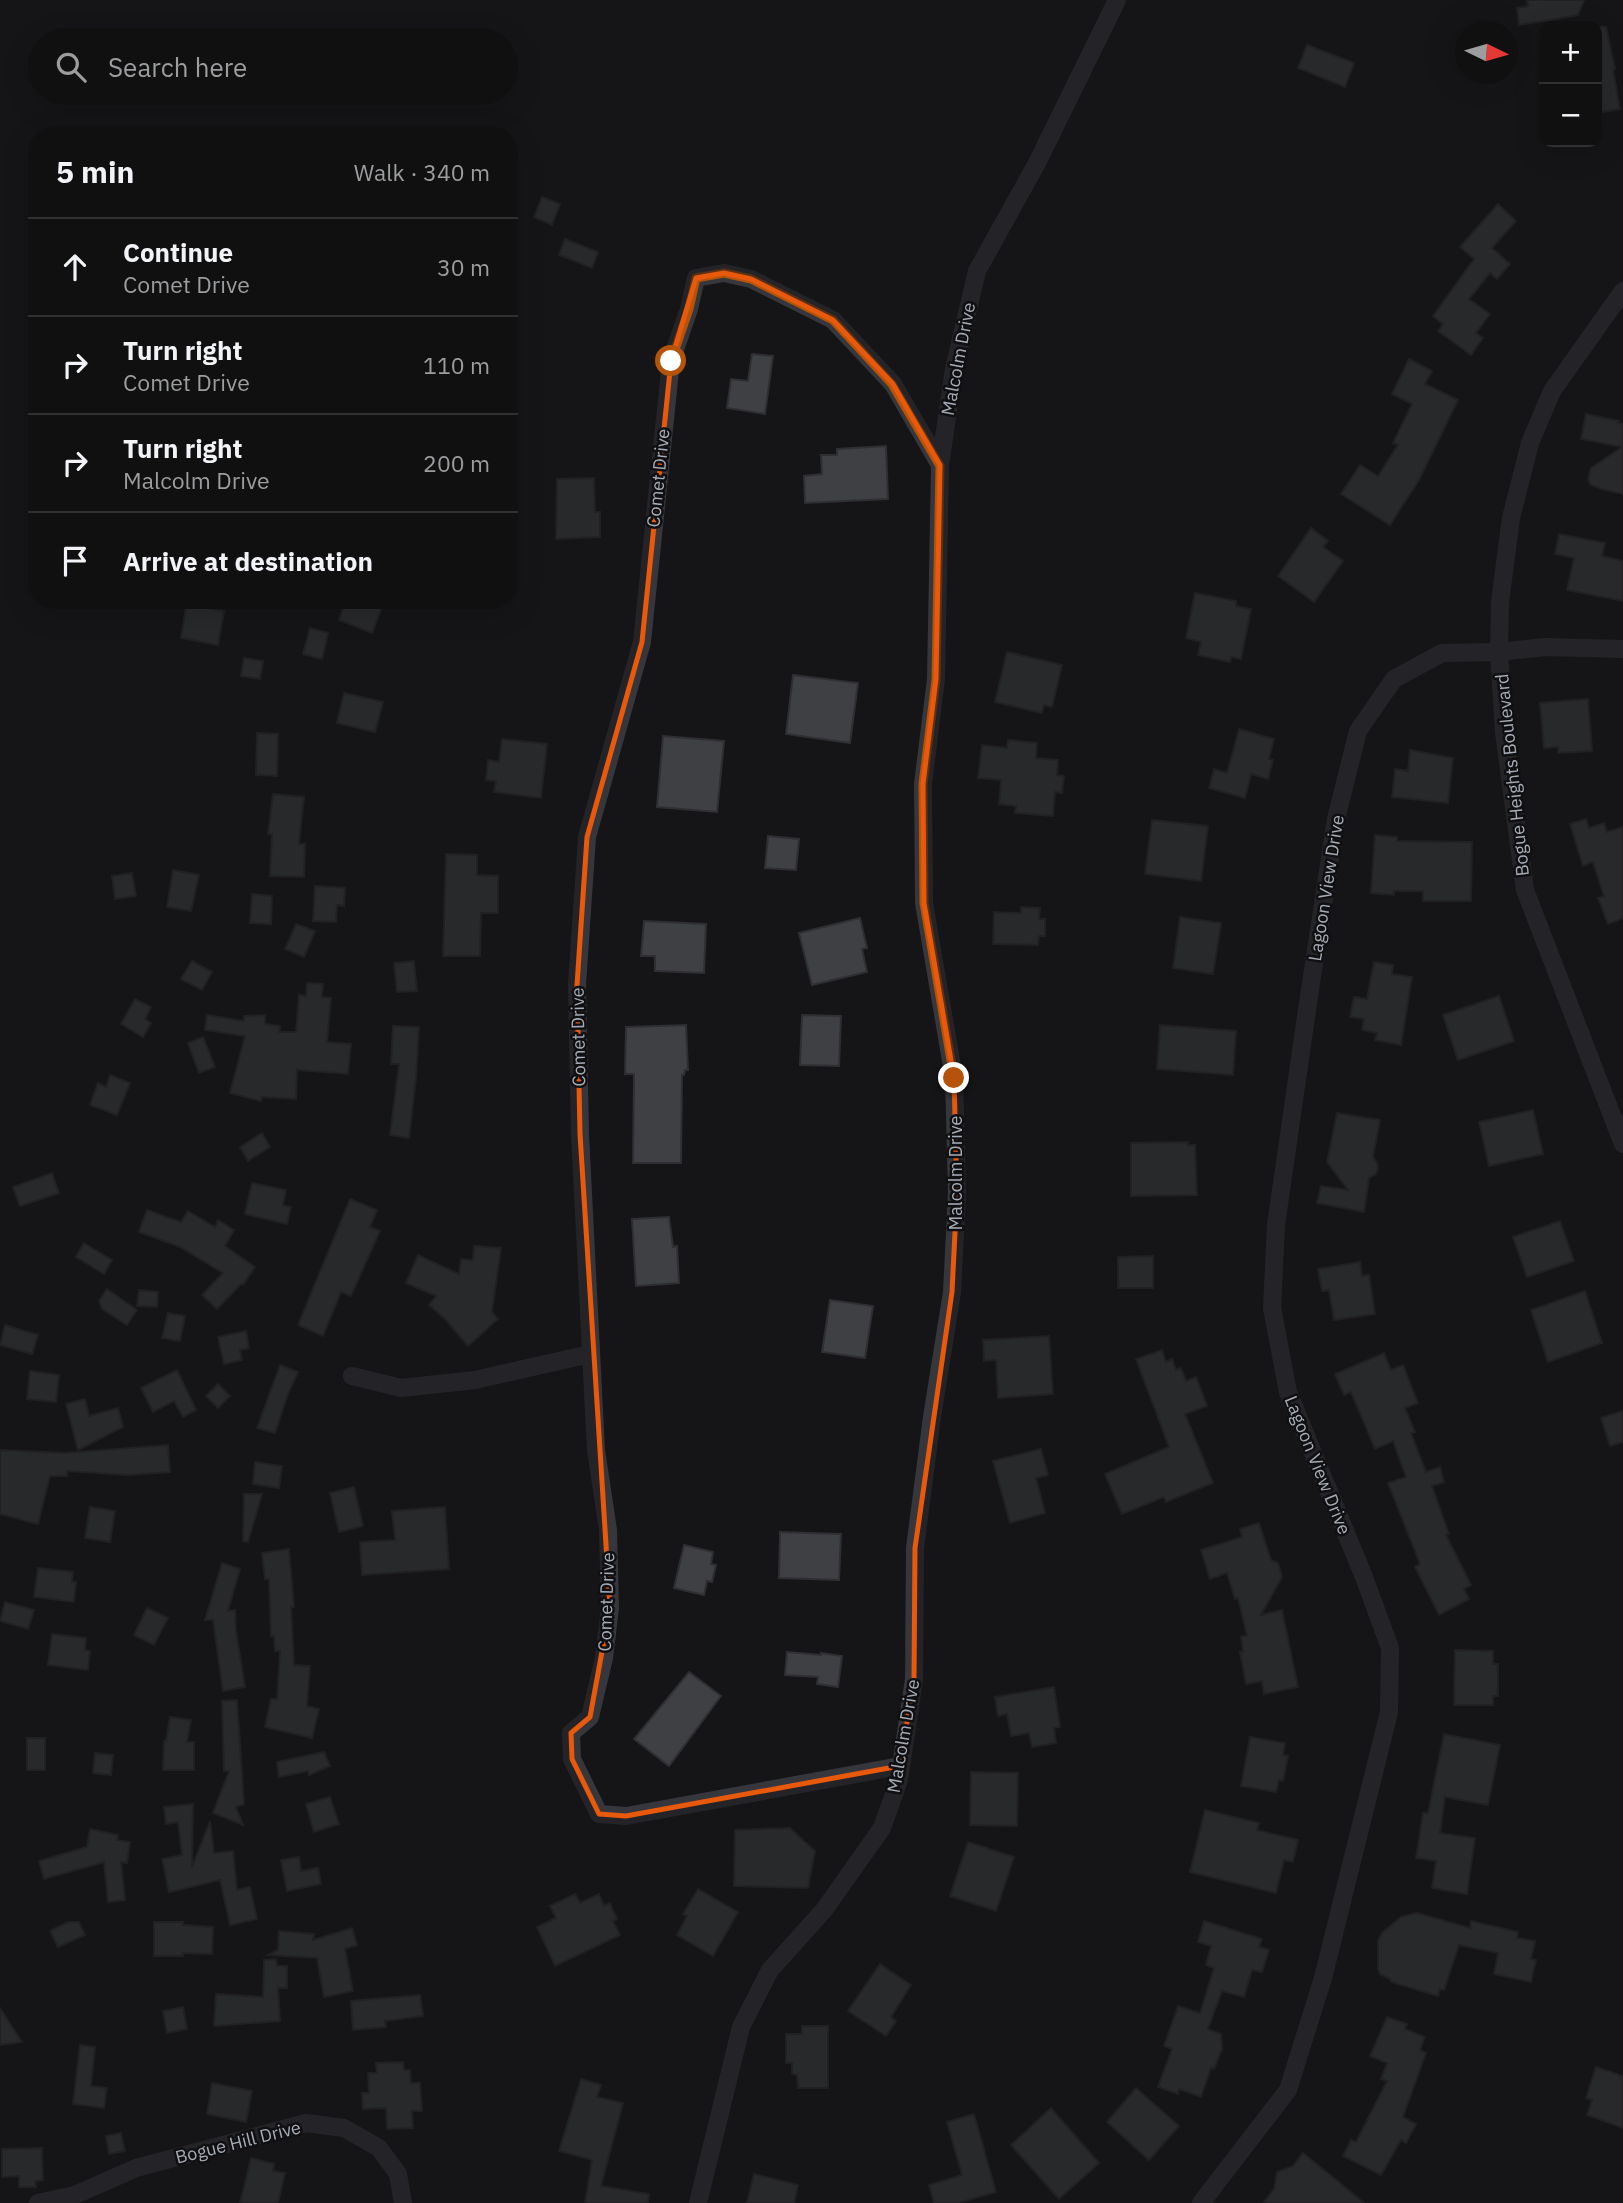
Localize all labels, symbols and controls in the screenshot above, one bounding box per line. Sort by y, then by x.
north arrow [1455,21,1518,84]
map controls [1539,21,1602,147]
button: + [1539,21,1602,84]
search box [28,28,518,105]
icon: search [52,48,90,86]
text: Search here [108,50,247,84]
button: − [1539,84,1602,147]
text: 5 min [56,152,134,191]
text: Walk · 340 m [354,157,490,187]
text: Continue [123,235,233,269]
icon: ahead [56,248,94,286]
text: 30 m [437,252,490,282]
text: Comet Drive [123,269,250,299]
street label: Malcolm Drive [936,300,980,418]
text: Turn right [123,333,242,367]
route start [655,345,686,376]
icon: right [56,346,94,384]
text: 110 m [423,350,490,380]
text: Comet Drive [123,367,250,397]
street label: Comet Drive [641,427,675,529]
text: Turn right [123,431,242,465]
icon: right [56,444,94,482]
text: 200 m [423,448,490,478]
text: Malcolm Drive [123,465,270,495]
icon: arrive [56,542,94,580]
text: Arrive at destination [123,544,373,578]
street label: Bogue Heights Boulevard [1490,672,1534,878]
street label: Lagoon View Drive [1303,813,1349,963]
street label: Comet Drive [566,987,590,1087]
route end [938,1062,969,1093]
street label: Malcolm Drive [944,1115,967,1230]
street label: Lagoon View Drive [1280,1392,1356,1538]
street label: Comet Drive [593,1552,619,1652]
street label: Malcolm Drive [882,1677,924,1795]
street label: Bogue Hill Drive [173,2115,303,2169]

